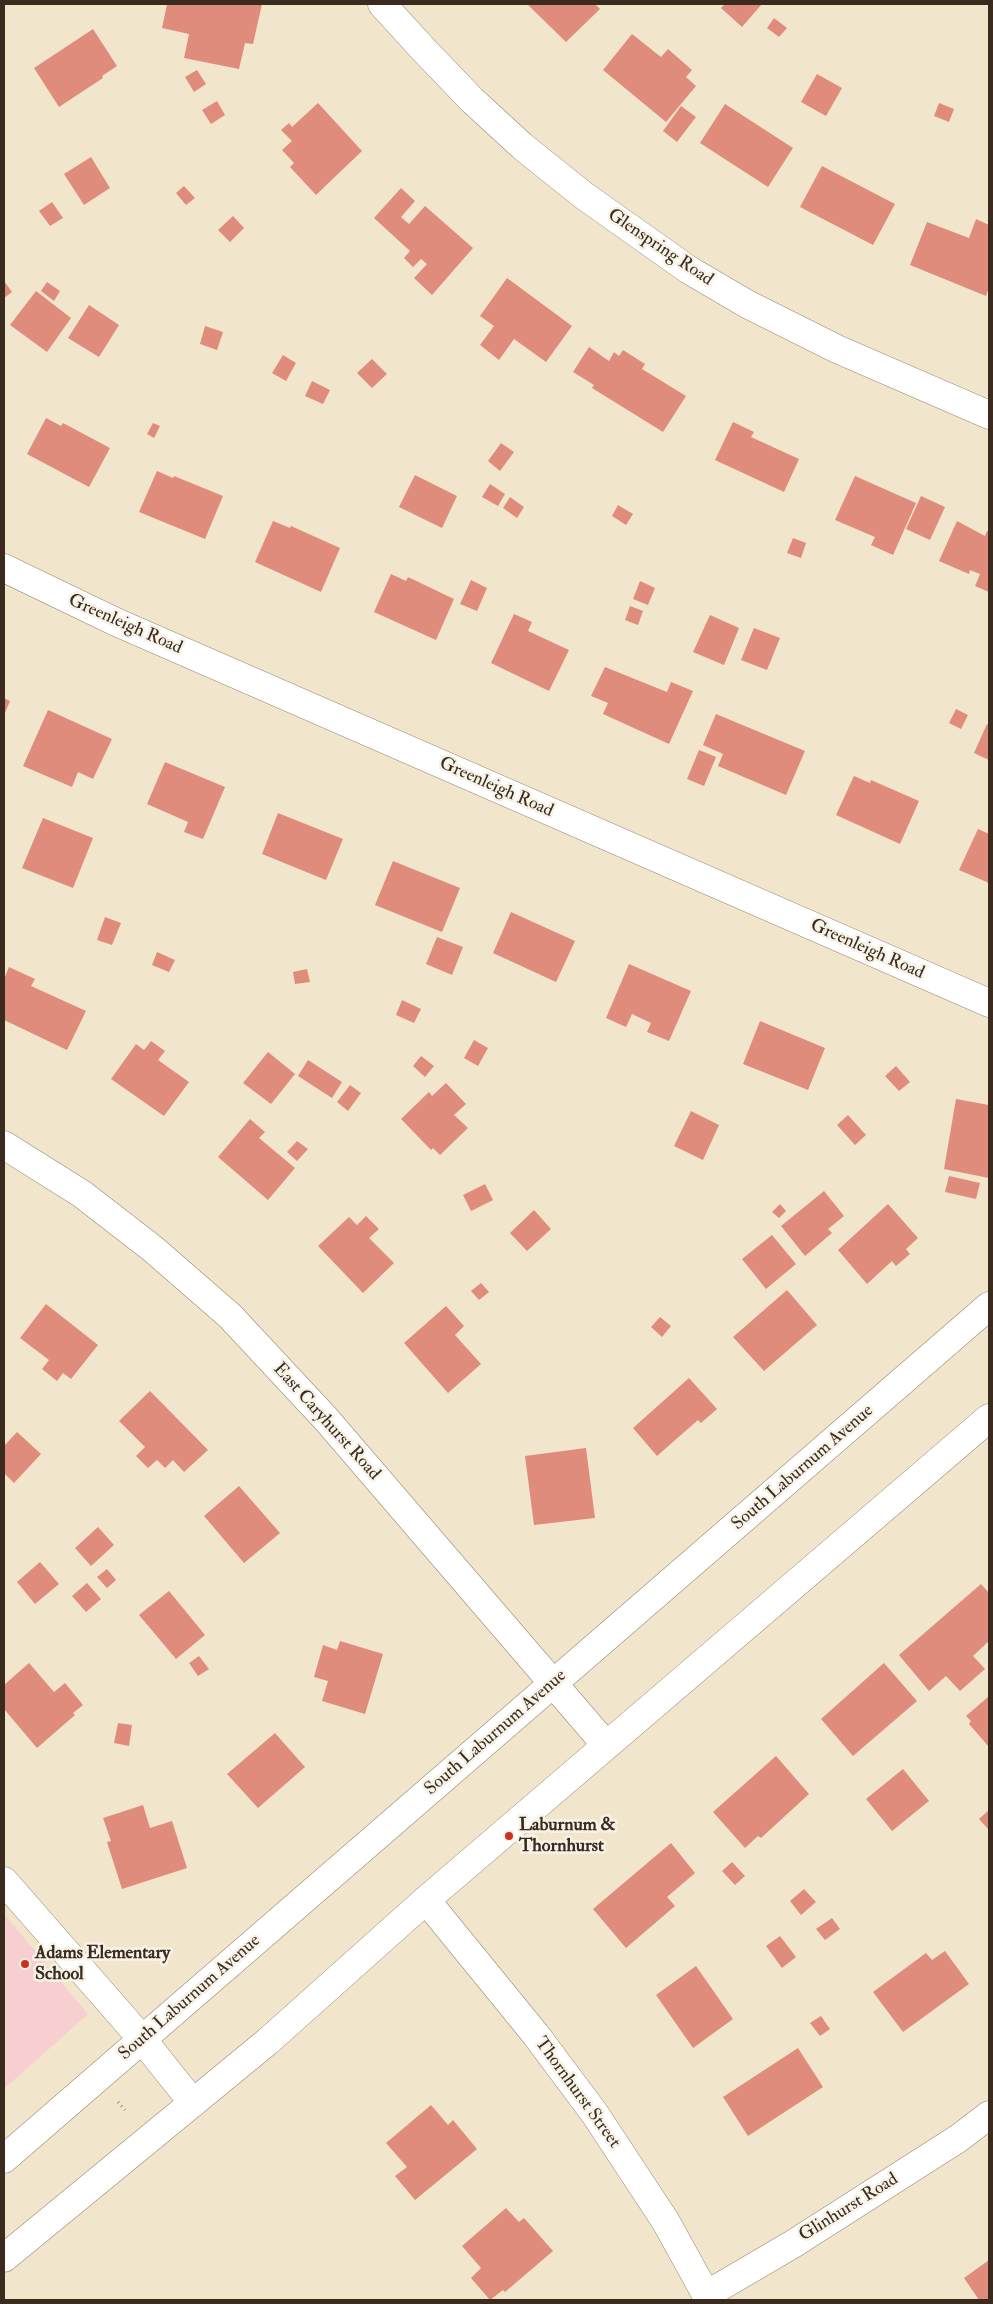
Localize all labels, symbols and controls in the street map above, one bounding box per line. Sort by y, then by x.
street label: Glenspring Road [603,205,717,291]
street label: Greenleigh Road [65,590,185,660]
street label: Greenleigh Road [436,753,556,823]
street label: Greenleigh Road [807,915,927,985]
street label: East Caryhurst Road [268,1359,384,1485]
street label: South Laburnum Avenue [728,1401,878,1535]
street label: South Laburnum Avenue [421,1666,571,1800]
place label: Laburnum & Thornhurst [519,1815,616,1858]
marker: Laburnum & Thornhurst [503,1830,515,1842]
street label: South Laburnum Avenue [115,1931,265,2065]
place label: Adams Elementary School [35,1943,170,1986]
marker: Adams Elementary School [19,1958,31,1970]
street label: Thornhurst Street [529,2033,625,2153]
street label: Glinhurst Road [796,2169,902,2247]

